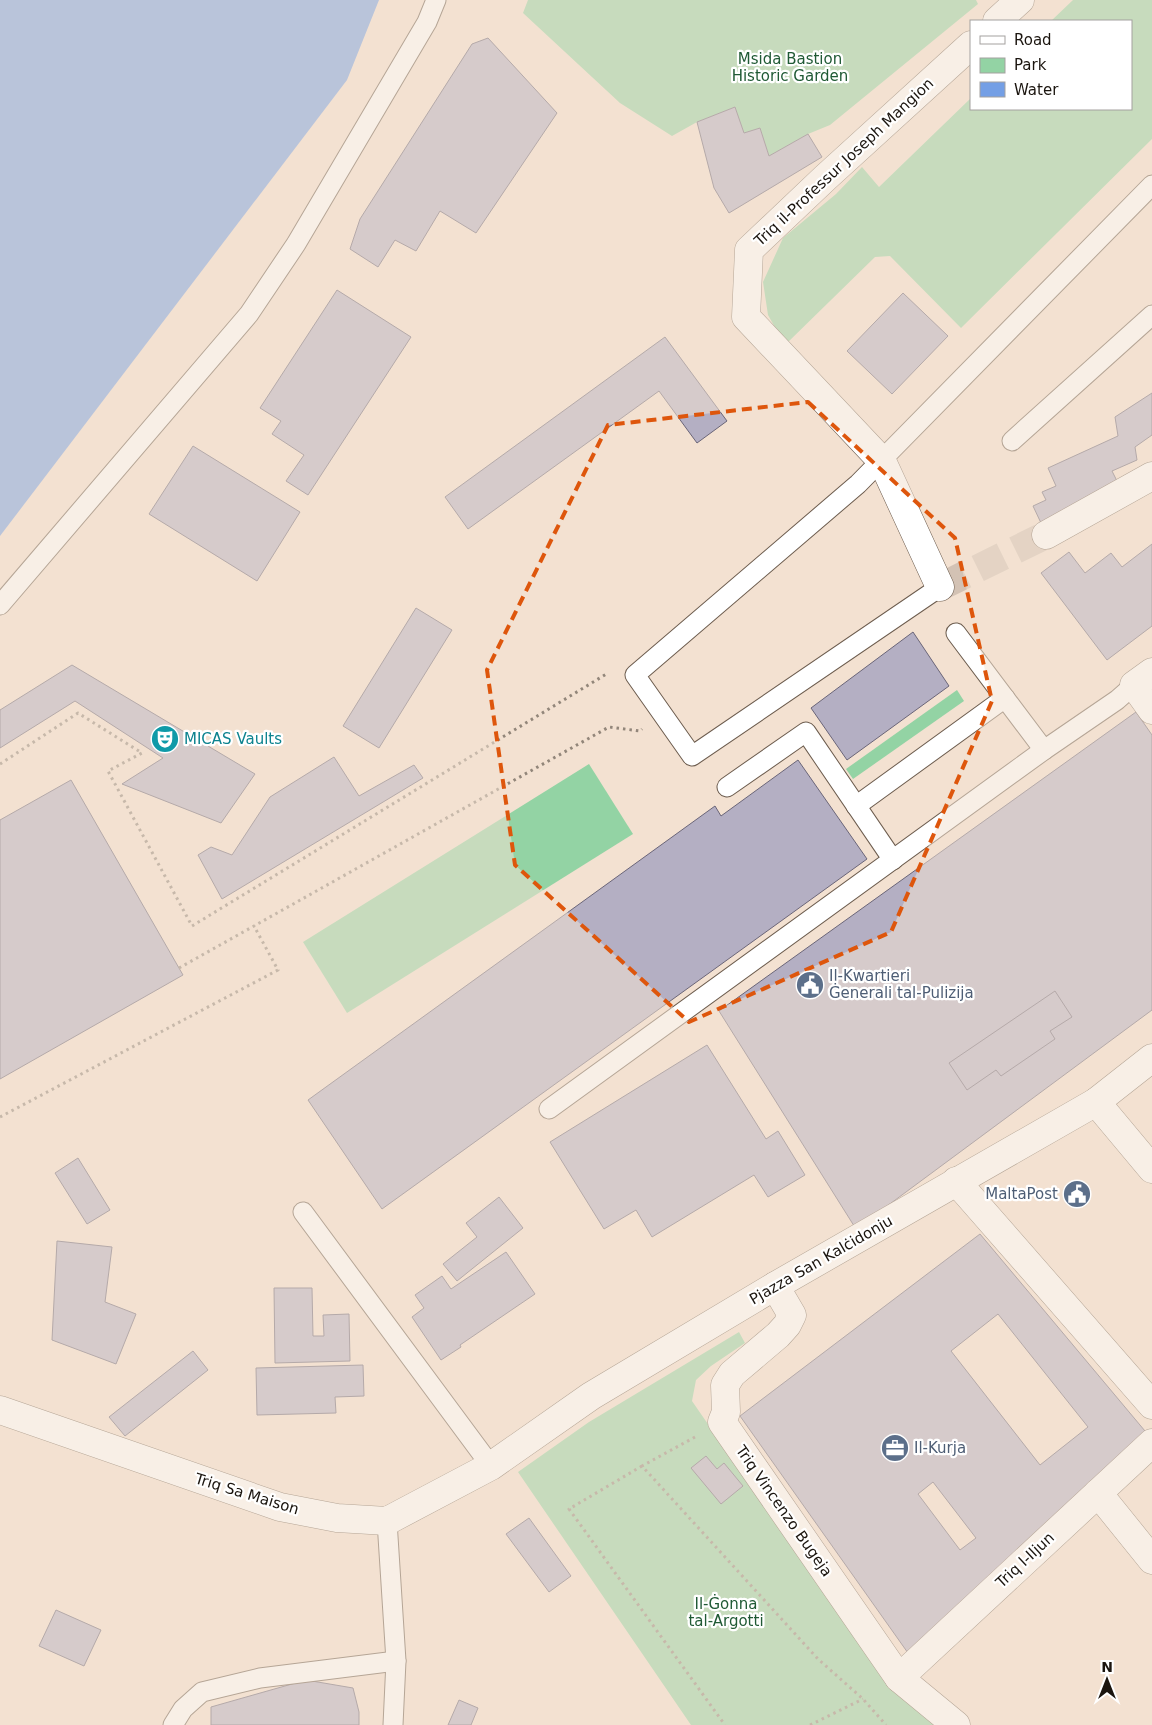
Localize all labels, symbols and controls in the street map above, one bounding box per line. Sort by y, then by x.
legend [970,20,1132,110]
text: Road [1014,31,1052,49]
park label: Msida Bastion Historic Garden [732,50,848,85]
text: Park [1014,56,1047,74]
street label: Triq il-Professur Joseph Mangion [750,74,937,250]
text: Water [1014,81,1059,99]
theatre icon: MICAS Vaults [150,724,180,754]
place label: MICAS Vaults [184,730,282,748]
place label: Il-Kwartieri Ġenerali tal-Pulizija [829,967,974,1002]
public building icon: Il-Kwartieri Ġenerali tal-Pulizija [795,970,825,1000]
public building icon: MaltaPost [1062,1179,1092,1209]
place label: MaltaPost [985,1185,1058,1203]
street label: Pjazza San Kalċidonju [746,1212,896,1308]
office icon: Il-Kurja [880,1433,910,1463]
place label: Il-Kurja [914,1439,966,1457]
street label: Triq Vincenzo Bugeja [731,1441,836,1580]
street label: Triq Sa Maison [192,1469,301,1518]
street label: Triq l-Iljun [991,1529,1058,1592]
park label: Il-Ġonna tal-Argotti [688,1594,764,1630]
north arrow [1082,1655,1132,1705]
text: N [1101,1659,1113,1675]

